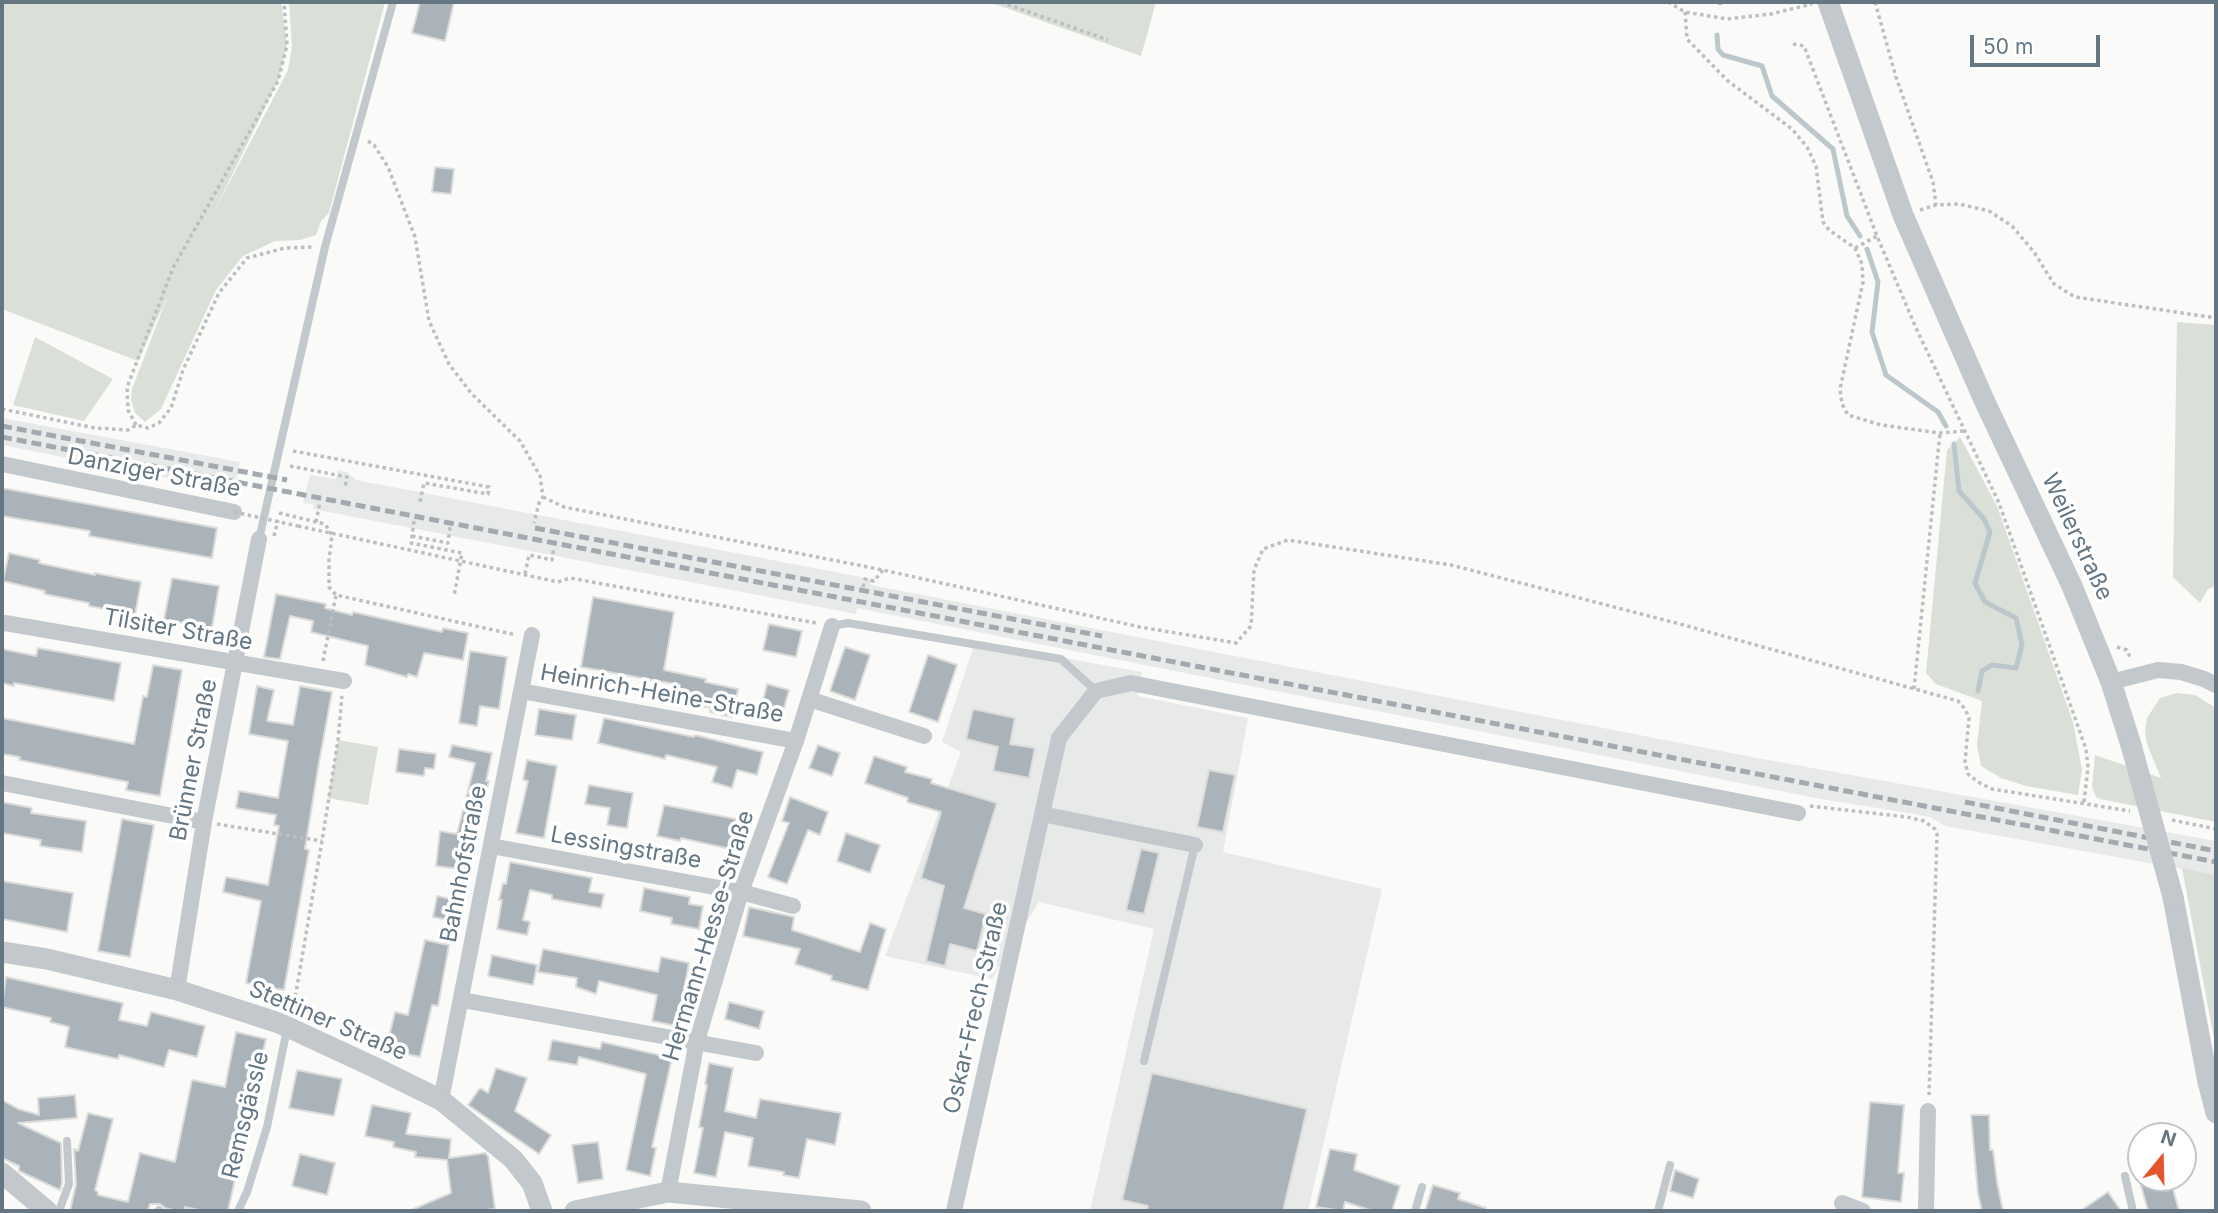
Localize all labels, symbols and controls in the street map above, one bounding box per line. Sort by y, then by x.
scale bar [1973,21,2102,65]
text: 50 m [1983,34,2033,59]
street label: Danziger Straße [65,443,243,503]
street label: Weilerstraße [2036,469,2118,605]
street label: Tilsiter Straße [101,603,255,657]
street label: Heinrich-Heine-Straße [538,659,786,729]
street label: Brünner Straße [165,677,223,843]
street label: Bahnhofstraße [435,783,493,945]
street label: Hermann-Hesse-Straße [658,807,760,1065]
street label: Lessingstraße [548,821,704,875]
street label: Oskar-Frech-Straße [938,899,1014,1117]
street label: Stettiner Straße [245,975,411,1067]
street label: Remsgässle [217,1048,275,1182]
north arrow [2127,1122,2197,1192]
text: N [2158,1125,2179,1152]

